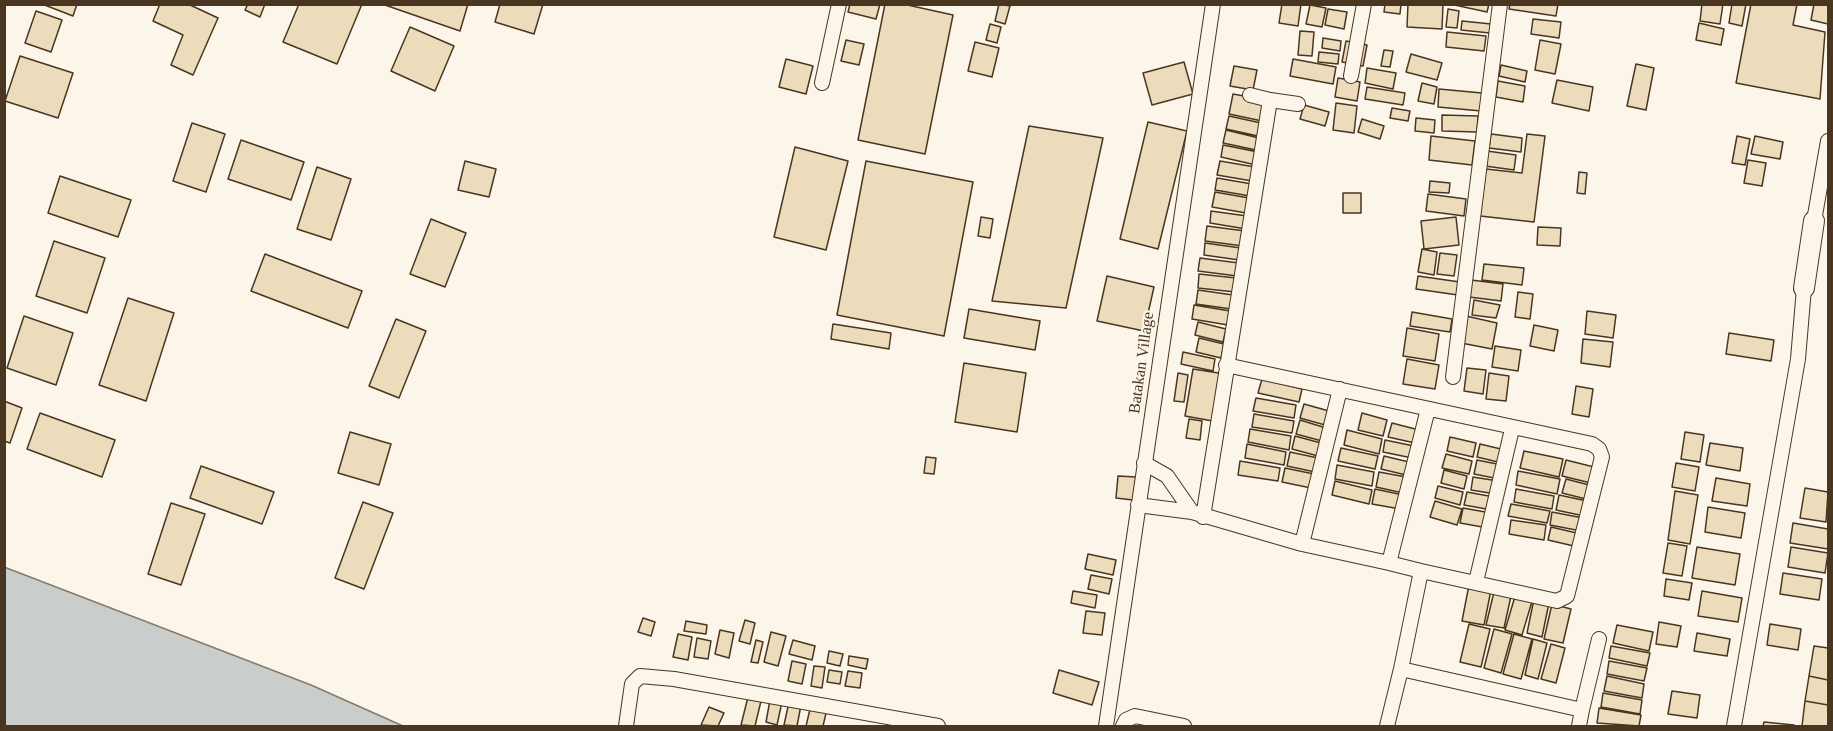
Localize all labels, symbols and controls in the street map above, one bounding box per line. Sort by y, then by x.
street label: Batakan Village [1125,311,1159,415]

